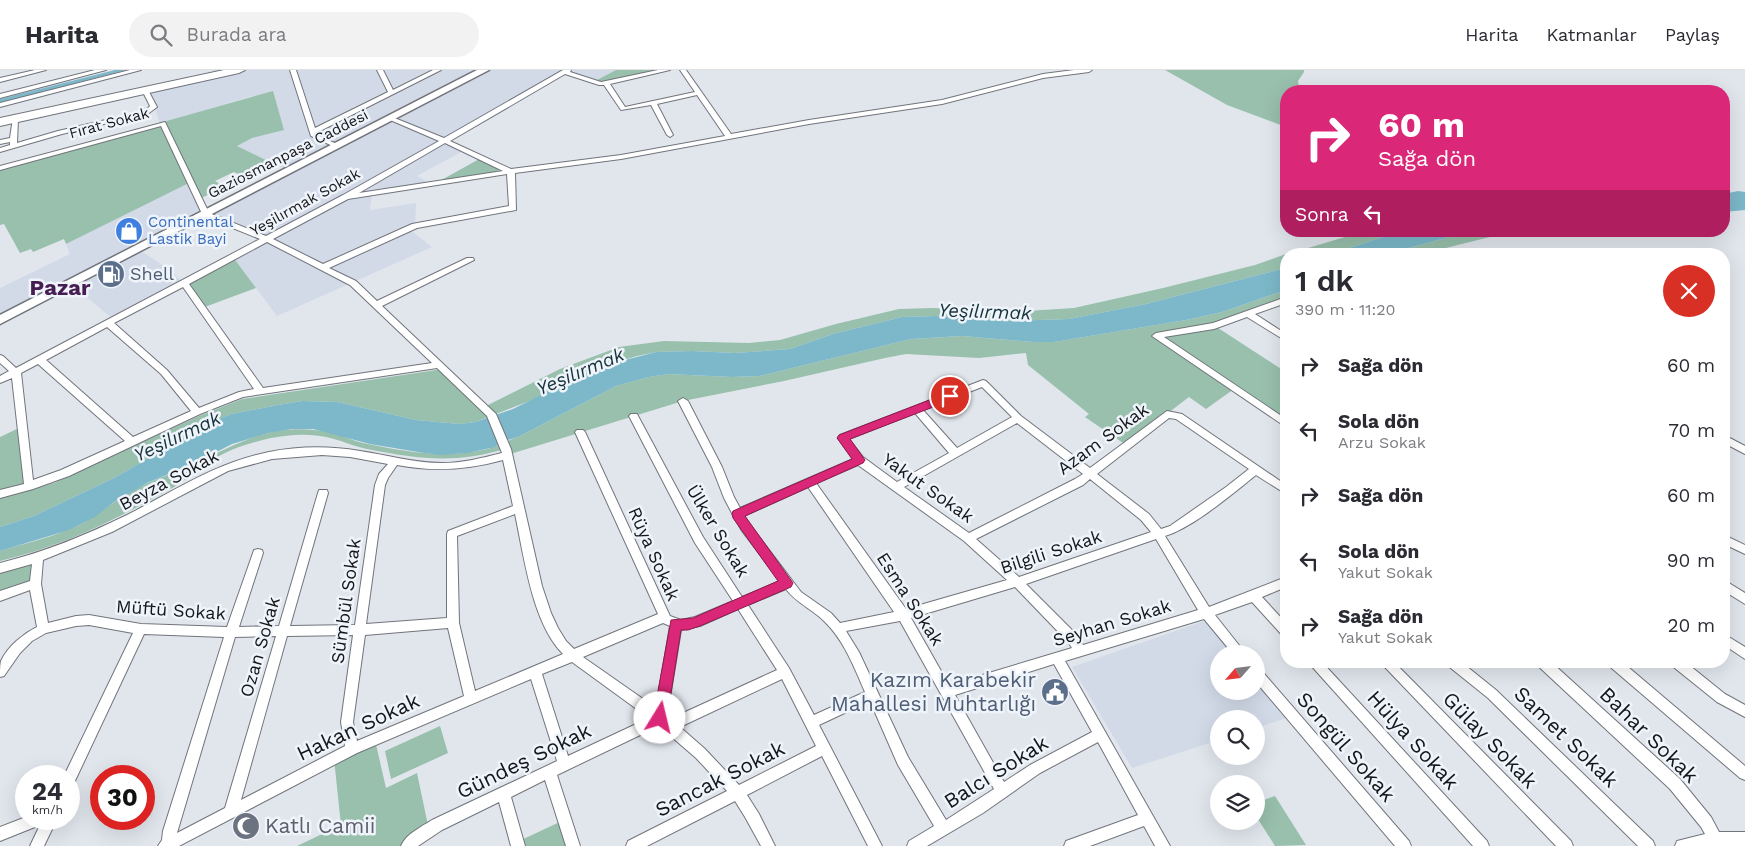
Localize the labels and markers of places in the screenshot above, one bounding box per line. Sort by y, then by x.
place label: Continental Lastik Bayi [148,213,234,248]
shop icon: Continental Lastik Bayi [114,216,144,246]
fuel station icon: Shell [96,259,126,289]
place label: Shell [130,263,175,284]
pin [929,375,971,417]
place label: Kazım Karabekir Mahallesi Muhtarlığı [831,667,1036,716]
public building icon: Kazım Karabekir Mahallesi Muhtarlığı [1040,677,1070,707]
mosque icon: Katlı Camii [231,811,261,841]
place label: Katlı Camii [265,813,375,838]

